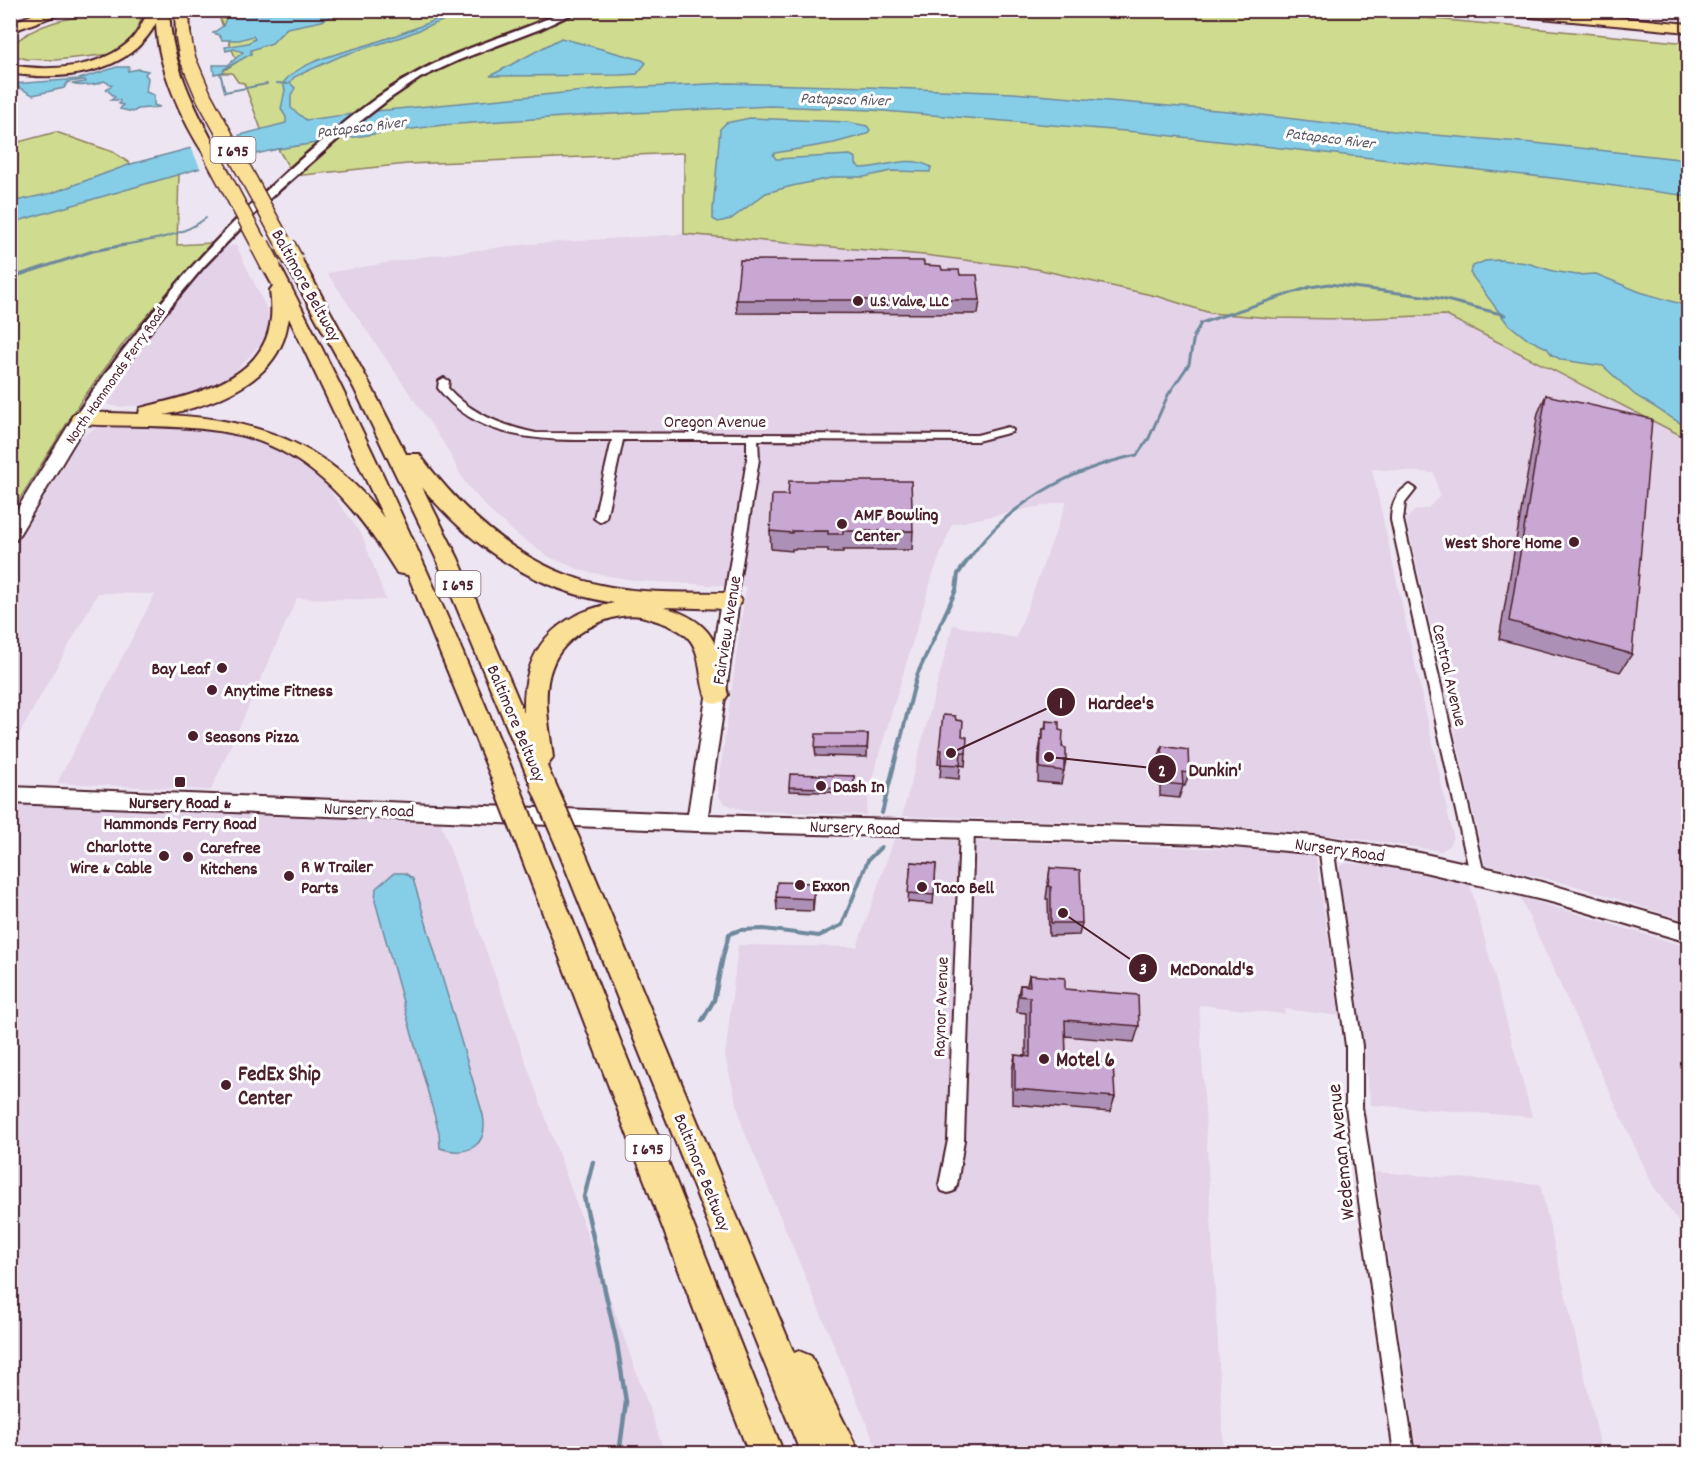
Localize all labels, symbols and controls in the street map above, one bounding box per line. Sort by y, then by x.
water label: Patapsco River [800,87,892,114]
water label: Patapsco River [315,111,409,145]
water label: Patapsco River [1284,123,1378,157]
road number: I 695 [210,137,256,163]
street label: Baltimore Beltway [264,225,346,348]
place label: U.S. Valve, LLC [870,292,949,314]
marker: U.S. Valve, LLC [851,294,865,308]
street label: North Hammonds Ferry Road [61,303,172,449]
street label: Oregon Avenue [664,411,766,436]
place label: AMF Bowling Center [854,504,939,550]
marker: AMF Bowling Center [835,517,849,531]
place label: West Shore Home [1445,532,1562,557]
marker: West Shore Home [1567,535,1581,549]
road number: I 695 [436,571,480,597]
street label: Fairview Avenue [708,574,749,687]
street label: Central Avenue [1424,622,1472,729]
place label: Bay Leaf [152,658,212,683]
marker: Bay Leaf [215,661,229,675]
street label: Baltimore Beltway [479,662,551,787]
place label: Anytime Fitness [224,680,334,705]
marker: Anytime Fitness [205,683,219,697]
callout: Hardee's [1046,683,1167,721]
text: Hardee's [1088,691,1154,719]
text: 1 [1059,692,1063,717]
place label: Seasons Pizza [205,726,299,751]
marker: Seasons Pizza [186,729,200,743]
callout: Dunkin' [1147,750,1254,788]
text: Dunkin' [1188,758,1242,786]
text: 2 [1158,760,1166,785]
marker: Nursery Road & Hammonds Ferry Road [173,775,187,789]
place label: Dash In [833,776,885,801]
marker: Dash In [814,779,828,793]
place label: Nursery Road & Hammonds Ferry Road [103,792,257,838]
street label: Nursery Road [323,797,415,826]
street label: Nursery Road [809,815,901,844]
street label: Nursery Road [1293,833,1386,870]
place label: Charlotte Wire & Cable [70,836,152,882]
place label: Carefree Kitchens [200,837,261,883]
marker: Charlotte Wire & Cable [157,849,171,863]
marker: Carefree Kitchens [181,850,195,864]
place label: R W Trailer Parts [301,856,373,902]
marker: R W Trailer Parts [282,869,296,883]
place label: Exxon [812,875,850,900]
place label: Taco Bell [934,877,995,902]
marker: Exxon [793,878,807,892]
marker: Taco Bell [915,880,929,894]
callout: McDonald's [1128,949,1266,987]
street label: Raynor Avenue [928,956,957,1058]
text: McDonald's [1170,957,1254,985]
text: 3 [1139,958,1147,983]
place label: Motel 6 [1056,1047,1115,1077]
marker: Motel 6 [1037,1052,1051,1066]
place label: FedEx Ship Center [238,1061,321,1115]
marker: FedEx Ship Center [219,1078,233,1092]
street label: Wedeman Avenue [1321,1082,1365,1221]
street label: Baltimore Beltway [666,1110,736,1236]
road number: I 695 [626,1135,670,1161]

